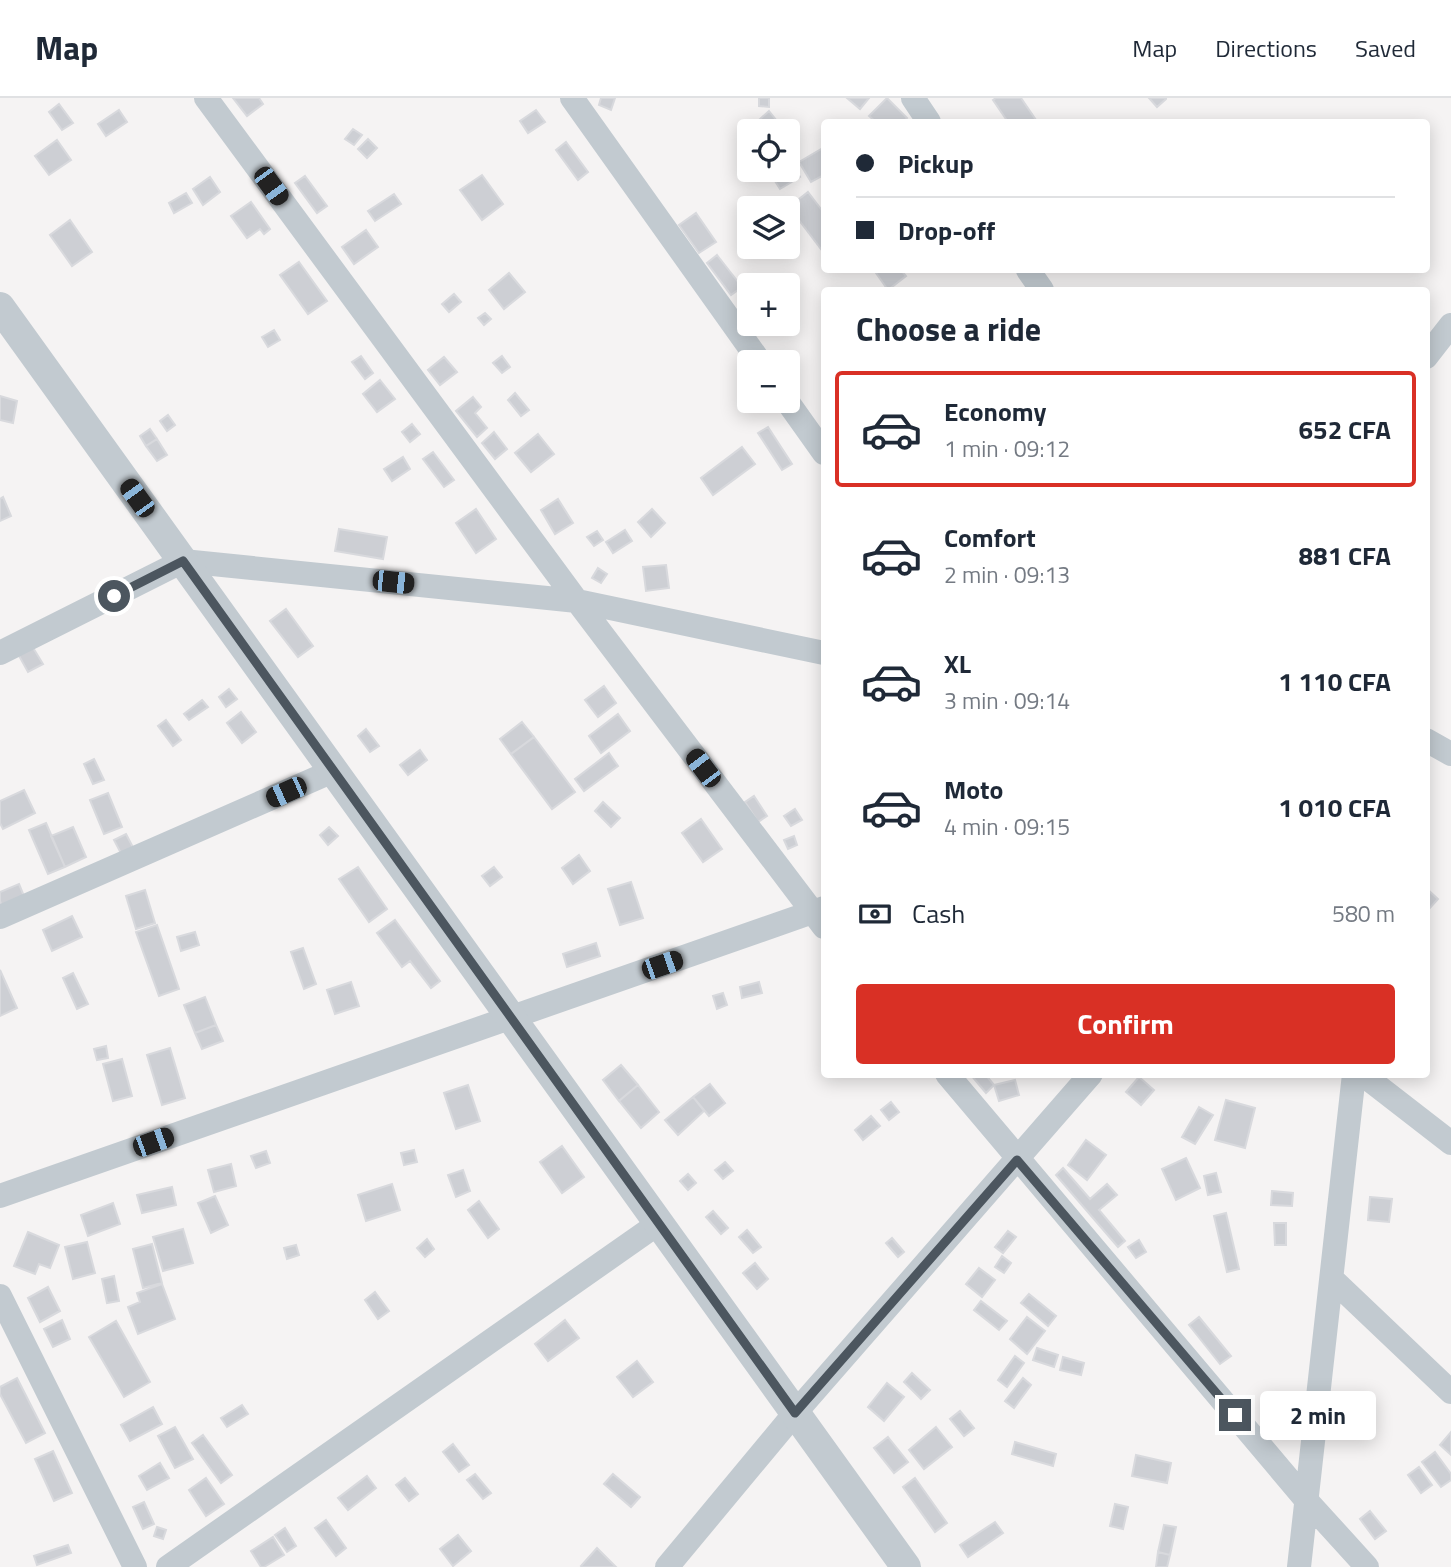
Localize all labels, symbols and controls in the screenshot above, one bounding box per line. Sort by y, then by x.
text: Map [35,23,98,73]
text: Map [1132,30,1177,66]
text: Directions [1215,30,1317,66]
text: Saved [1355,30,1416,66]
map controls [737,119,800,413]
button: locate [737,119,800,182]
text: Pickup [898,144,974,183]
car [251,163,292,209]
button: layers [737,196,800,259]
text: Drop-off [898,211,995,250]
button: + [737,273,800,336]
text: Choose a ride [856,305,1041,353]
button: − [737,350,800,413]
text: Economy [944,392,1046,431]
icon: car [860,398,923,461]
text: 652 CFA [1299,410,1391,449]
text: 1 min · 09:12 [944,431,1070,466]
car [117,475,158,521]
text: Comfort [944,518,1036,557]
icon: car [860,524,923,587]
text: 881 CFA [1299,536,1391,575]
text: 2 min · 09:13 [944,557,1070,592]
car [372,569,415,595]
route start [98,580,130,612]
text: XL [944,644,971,683]
icon: car [860,650,923,713]
text: 1 110 CFA [1278,662,1391,701]
text: 3 min · 09:14 [944,683,1070,718]
car [682,745,725,791]
text: Moto [944,770,1003,809]
car [263,774,310,810]
icon: car [860,776,923,839]
text: 1 010 CFA [1278,788,1391,827]
text: 4 min · 09:15 [944,809,1070,844]
text: Cash [912,894,965,933]
icon: cash [856,895,894,933]
text: 580 m [1332,896,1395,931]
car [639,948,686,982]
button: Confirm [856,984,1395,1064]
car [130,1125,177,1159]
callout: 2 min [1260,1390,1375,1440]
text: 2 min [1290,1398,1346,1433]
route end [1219,1399,1251,1431]

